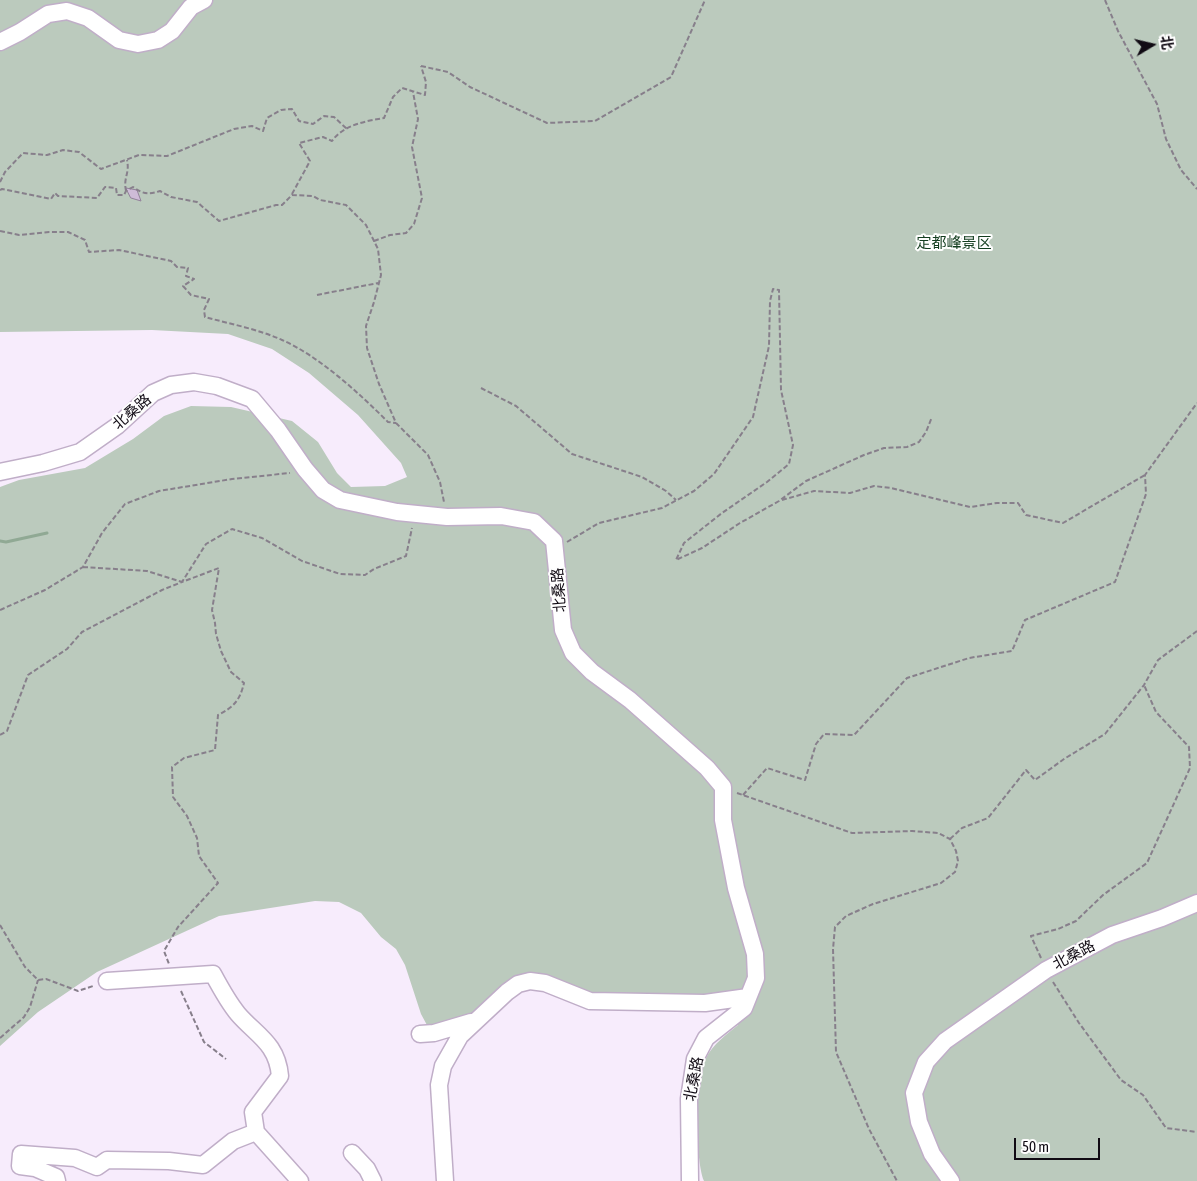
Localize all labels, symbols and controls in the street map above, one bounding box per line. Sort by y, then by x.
north arrow [1127,20,1177,70]
text: 北 [1158,34,1176,51]
park label: 定都峰景区 [917,234,991,252]
street label: 北桑路 [109,390,155,434]
street label: 北桑路 [548,567,570,613]
street label: 北桑路 [1050,936,1098,974]
street label: 北桑路 [681,1055,707,1103]
scale bar [1017,1128,1103,1160]
text: 50 m [1022,1138,1049,1155]

